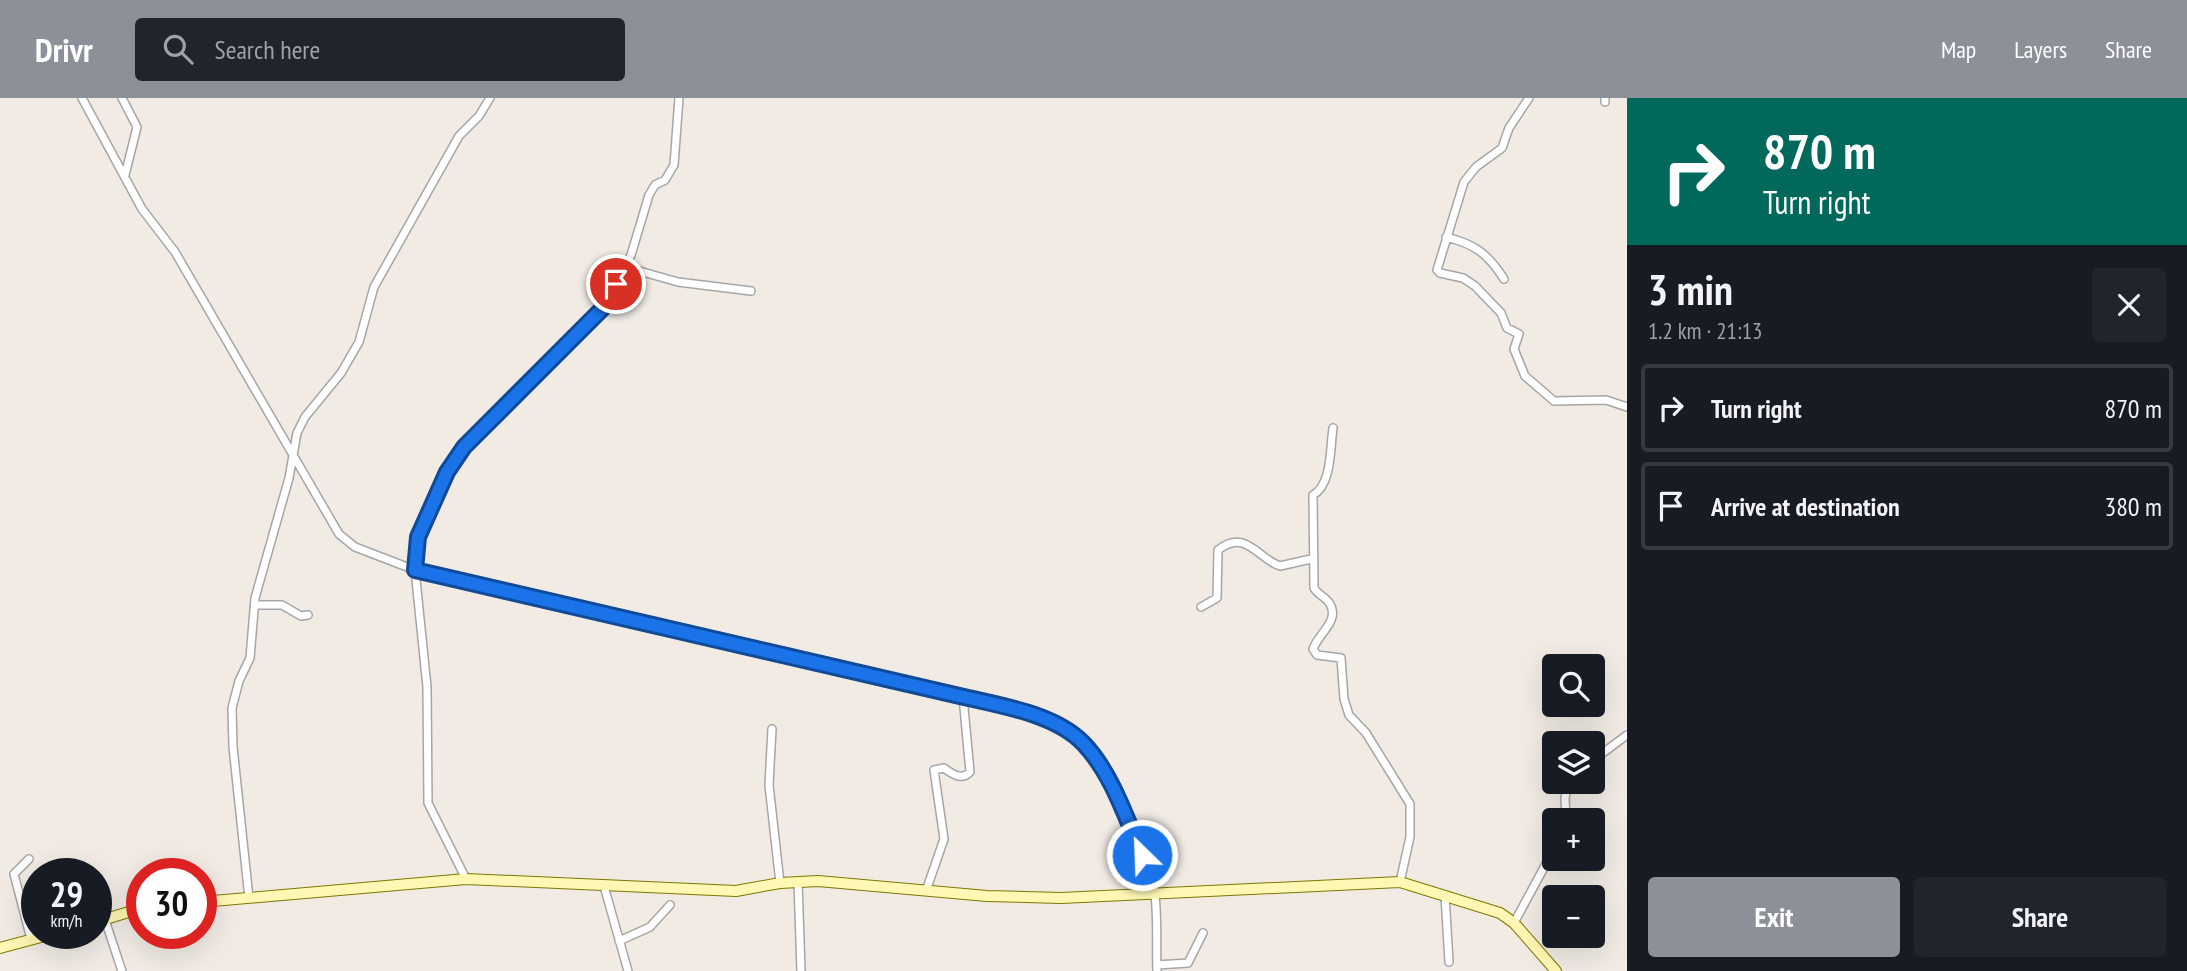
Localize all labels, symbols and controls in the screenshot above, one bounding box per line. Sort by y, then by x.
search box [135,18,625,81]
text: Drivr [35,28,93,71]
icon: search [159,30,197,68]
text: Search here [215,33,320,66]
text: Map [1941,34,1976,65]
text: Layers [2014,34,2067,65]
text: Share [2105,34,2152,65]
text: 870 m [1763,119,1876,183]
icon: right [1648,126,1739,217]
text: Turn right [1763,181,1871,223]
pin [586,254,646,314]
text: 3 min [1648,262,1733,317]
icon: arrive [597,265,635,303]
button: close [2092,268,2166,342]
text: 1.2 km · 21:13 [1648,316,1762,345]
icon: right [1652,389,1690,427]
text: Turn right [1711,392,1802,425]
text: 870 m [2104,392,2162,425]
icon: arrive [1652,487,1690,525]
text: Arrive at destination [1711,490,1900,523]
text: 380 m [2104,490,2162,523]
map controls [1542,654,1605,948]
button: search [1542,654,1605,717]
button: layers [1542,731,1605,794]
button: + [1542,808,1605,871]
position arrow [1105,818,1179,892]
speed limit sign: 30 [126,858,217,949]
text: 29 [50,871,83,917]
button: Exit [1648,877,1900,957]
button: Share [1914,877,2166,957]
button: − [1542,885,1605,948]
text: km/h [51,909,82,932]

